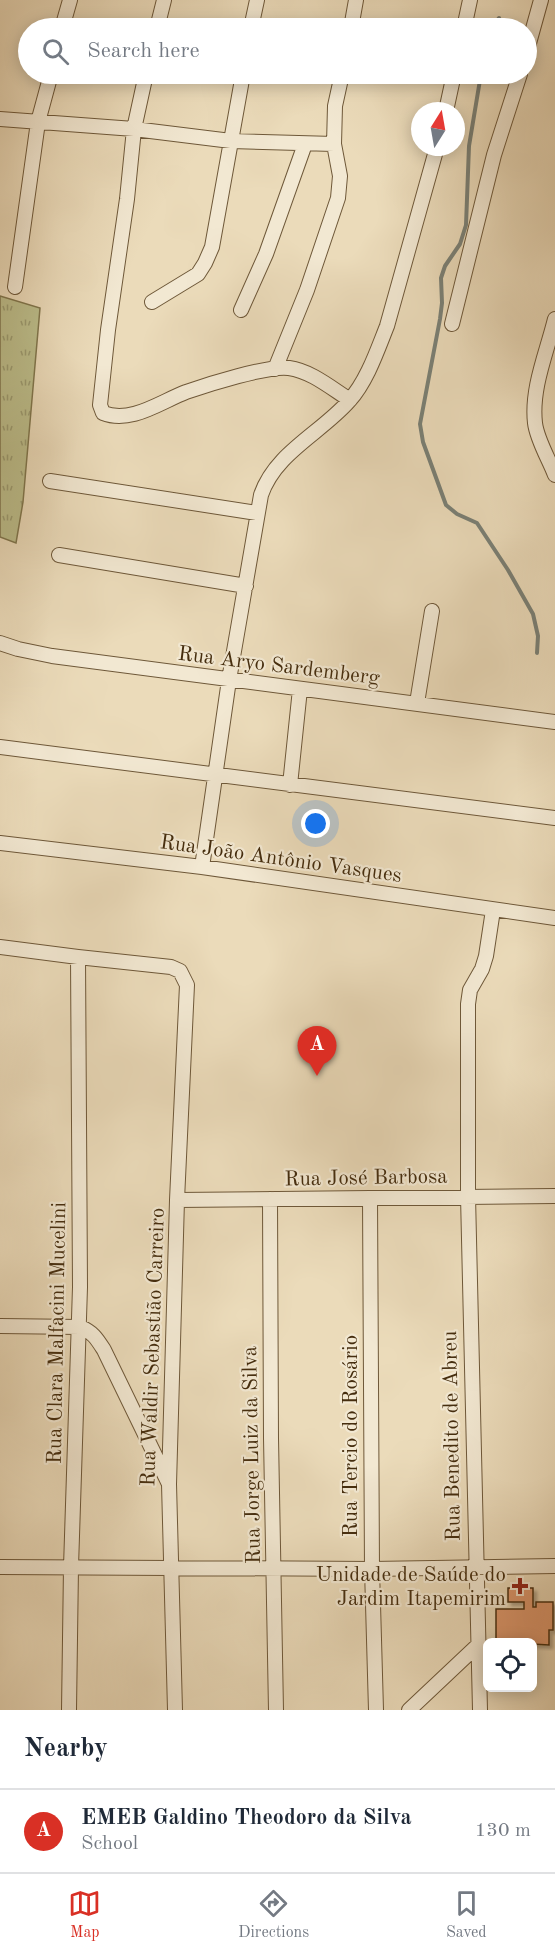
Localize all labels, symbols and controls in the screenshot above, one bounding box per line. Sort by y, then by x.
search box [18,18,537,84]
icon: search [39,35,72,68]
text: Search here [87,40,200,62]
north arrow [411,102,465,156]
street label: Rua Aryo Sardemberg [177,644,382,689]
your location [301,809,330,838]
street label: Rua João Antônio Vasques [159,832,403,887]
pin: A [298,1026,336,1076]
street label: Rua José Barbosa [284,1167,448,1190]
street label: Rua Clara Malfacini Mucelini [45,1202,70,1464]
street label: Rua Waldir Sebastião Carreiro [138,1207,169,1487]
street label: Rua Benedito de Abreu [440,1330,465,1542]
street label: Rua Tercio do Rosário [341,1335,362,1537]
street label: Rua Jorge Luiz da Silva [240,1346,265,1564]
place label: Unidade de Saúde do Jardim Itapemirim [316,1565,506,1610]
marker: Unidade de Saúde do Jardim Itapemirim [511,1577,529,1595]
map controls [483,1638,537,1692]
button: locate [483,1638,537,1692]
text: Nearby [24,1736,108,1762]
text: EMEB Galdino Theodoro da Silva [81,1807,412,1829]
text: A [36,1821,51,1841]
text: 130 m [475,1821,531,1841]
text: School [81,1834,138,1854]
tab: Map [68,1887,101,1943]
tab: Directions [238,1887,309,1943]
tab: Saved [446,1887,487,1943]

